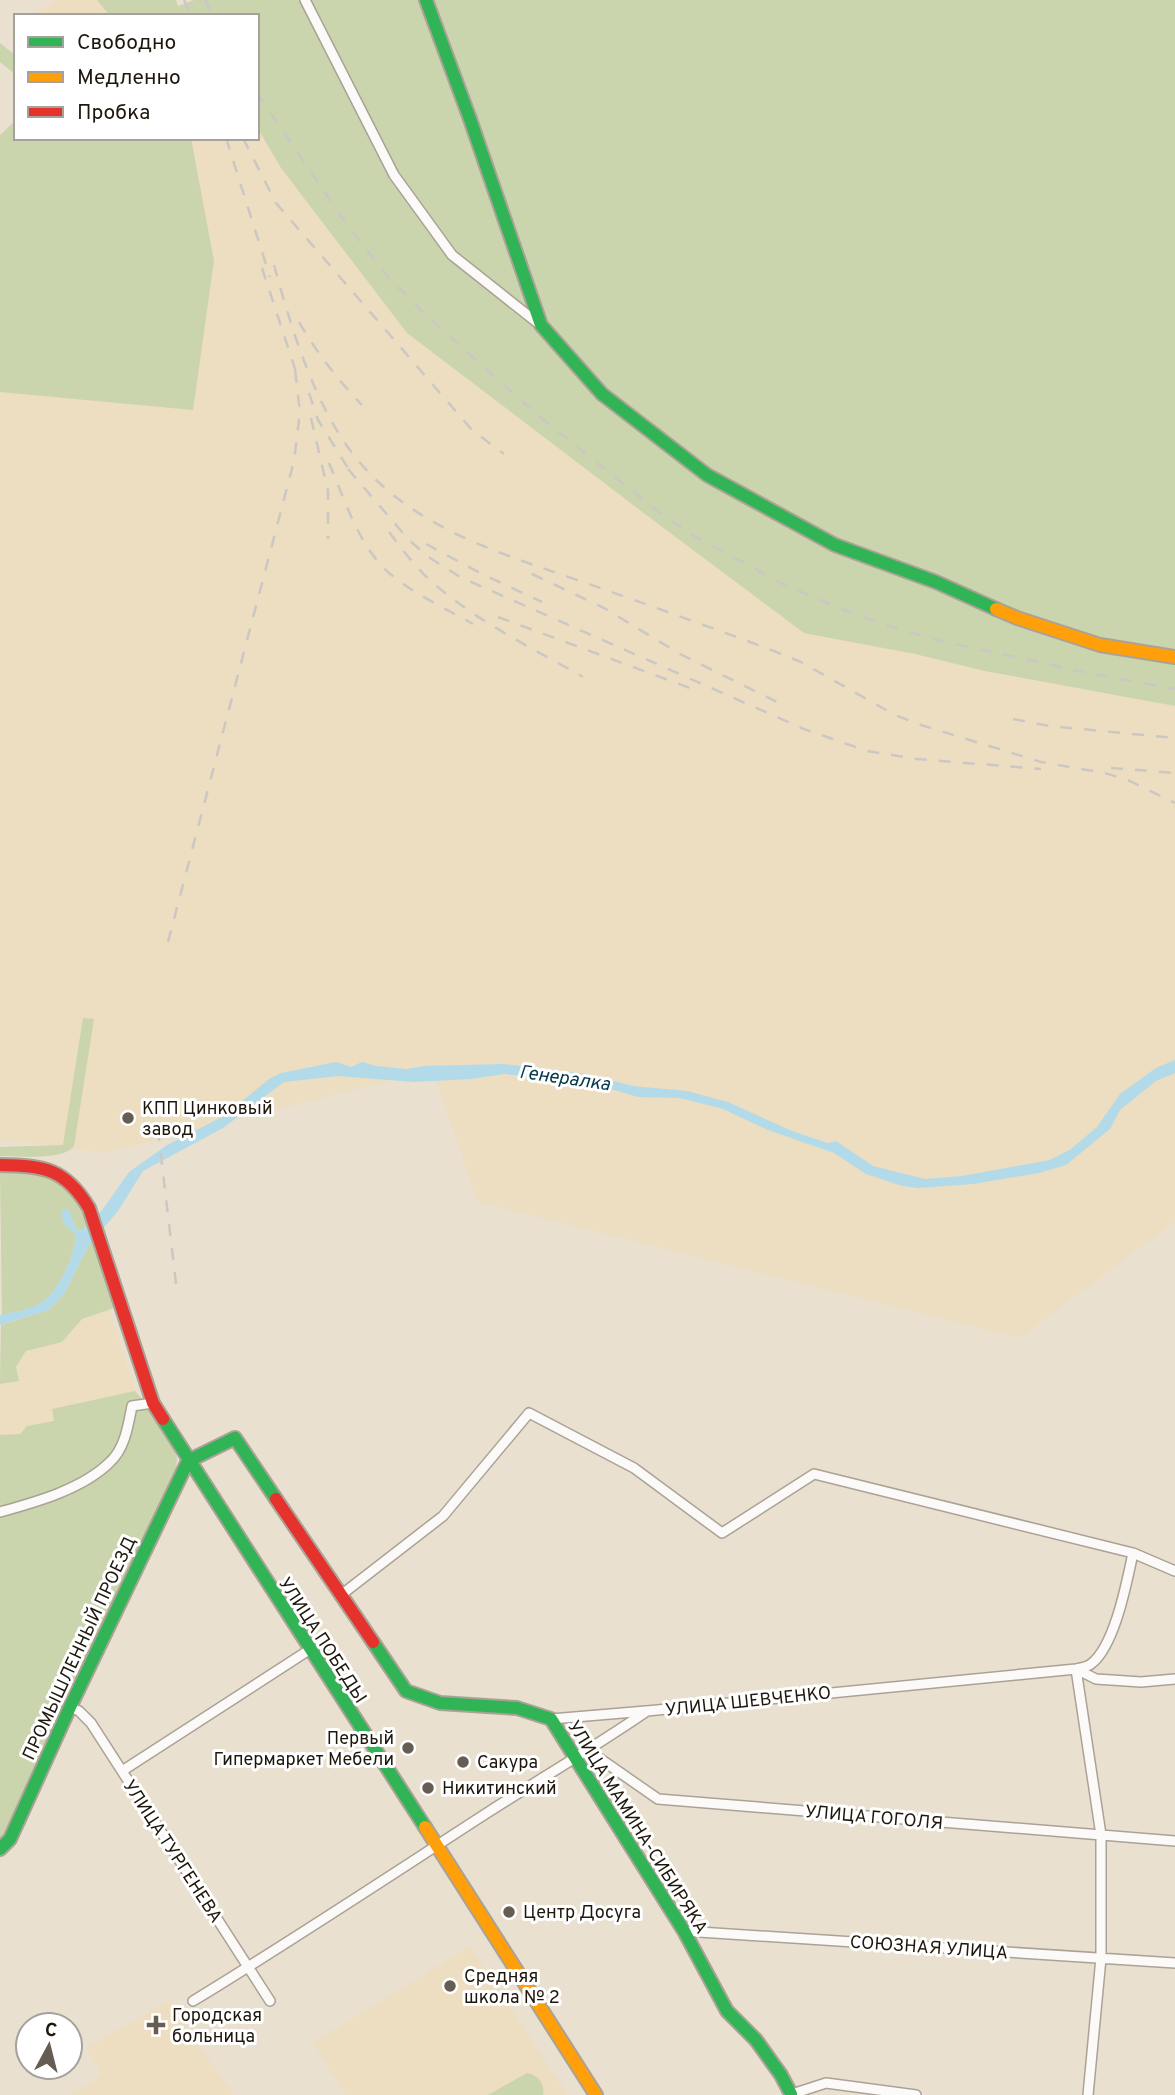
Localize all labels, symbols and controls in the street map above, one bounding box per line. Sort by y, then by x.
legend [14,14,259,140]
text: Свободно [77,30,176,57]
text: Медленно [77,65,181,92]
text: Пробка [77,100,150,127]
water label: Генералка [518,1061,612,1097]
place label: КПП Цинковый завод [142,1098,273,1142]
marker: КПП Цинковый завод [120,1110,136,1126]
street label: ПРОМЫШЛЕННЫЙ ПРОЕЗД [17,1532,142,1764]
street label: УЛИЦА ПОБЕДЫ [272,1573,371,1708]
street label: УЛИЦА ШЕВЧЕНКО [664,1682,832,1723]
street label: УЛИЦА МАМИНА-СИБИРЯКА [561,1717,712,1939]
place label: Первый Гипермаркет Мебели [214,1728,394,1772]
marker: Первый Гипермаркет Мебели [400,1740,416,1756]
place label: Сакура [477,1752,538,1775]
marker: Сакура [455,1754,471,1770]
street label: УЛИЦА ТУРГЕНЕВА [117,1776,227,1928]
place label: Никитинский [442,1778,557,1801]
marker: Никитинский [420,1780,436,1796]
street label: УЛИЦА ГОГОЛЯ [804,1801,944,1836]
place label: Центр Досуга [523,1902,641,1925]
marker: Центр Досуга [501,1904,517,1920]
street label: СОЮЗНАЯ УЛИЦА [849,1931,1009,1965]
place label: Средняя школа № 2 [464,1966,560,2010]
marker: Средняя школа № 2 [442,1978,458,1994]
place label: Городская больница [172,2005,262,2049]
north arrow [14,2011,84,2081]
marker: Городская больница [146,2015,166,2035]
text: С [43,2018,58,2044]

